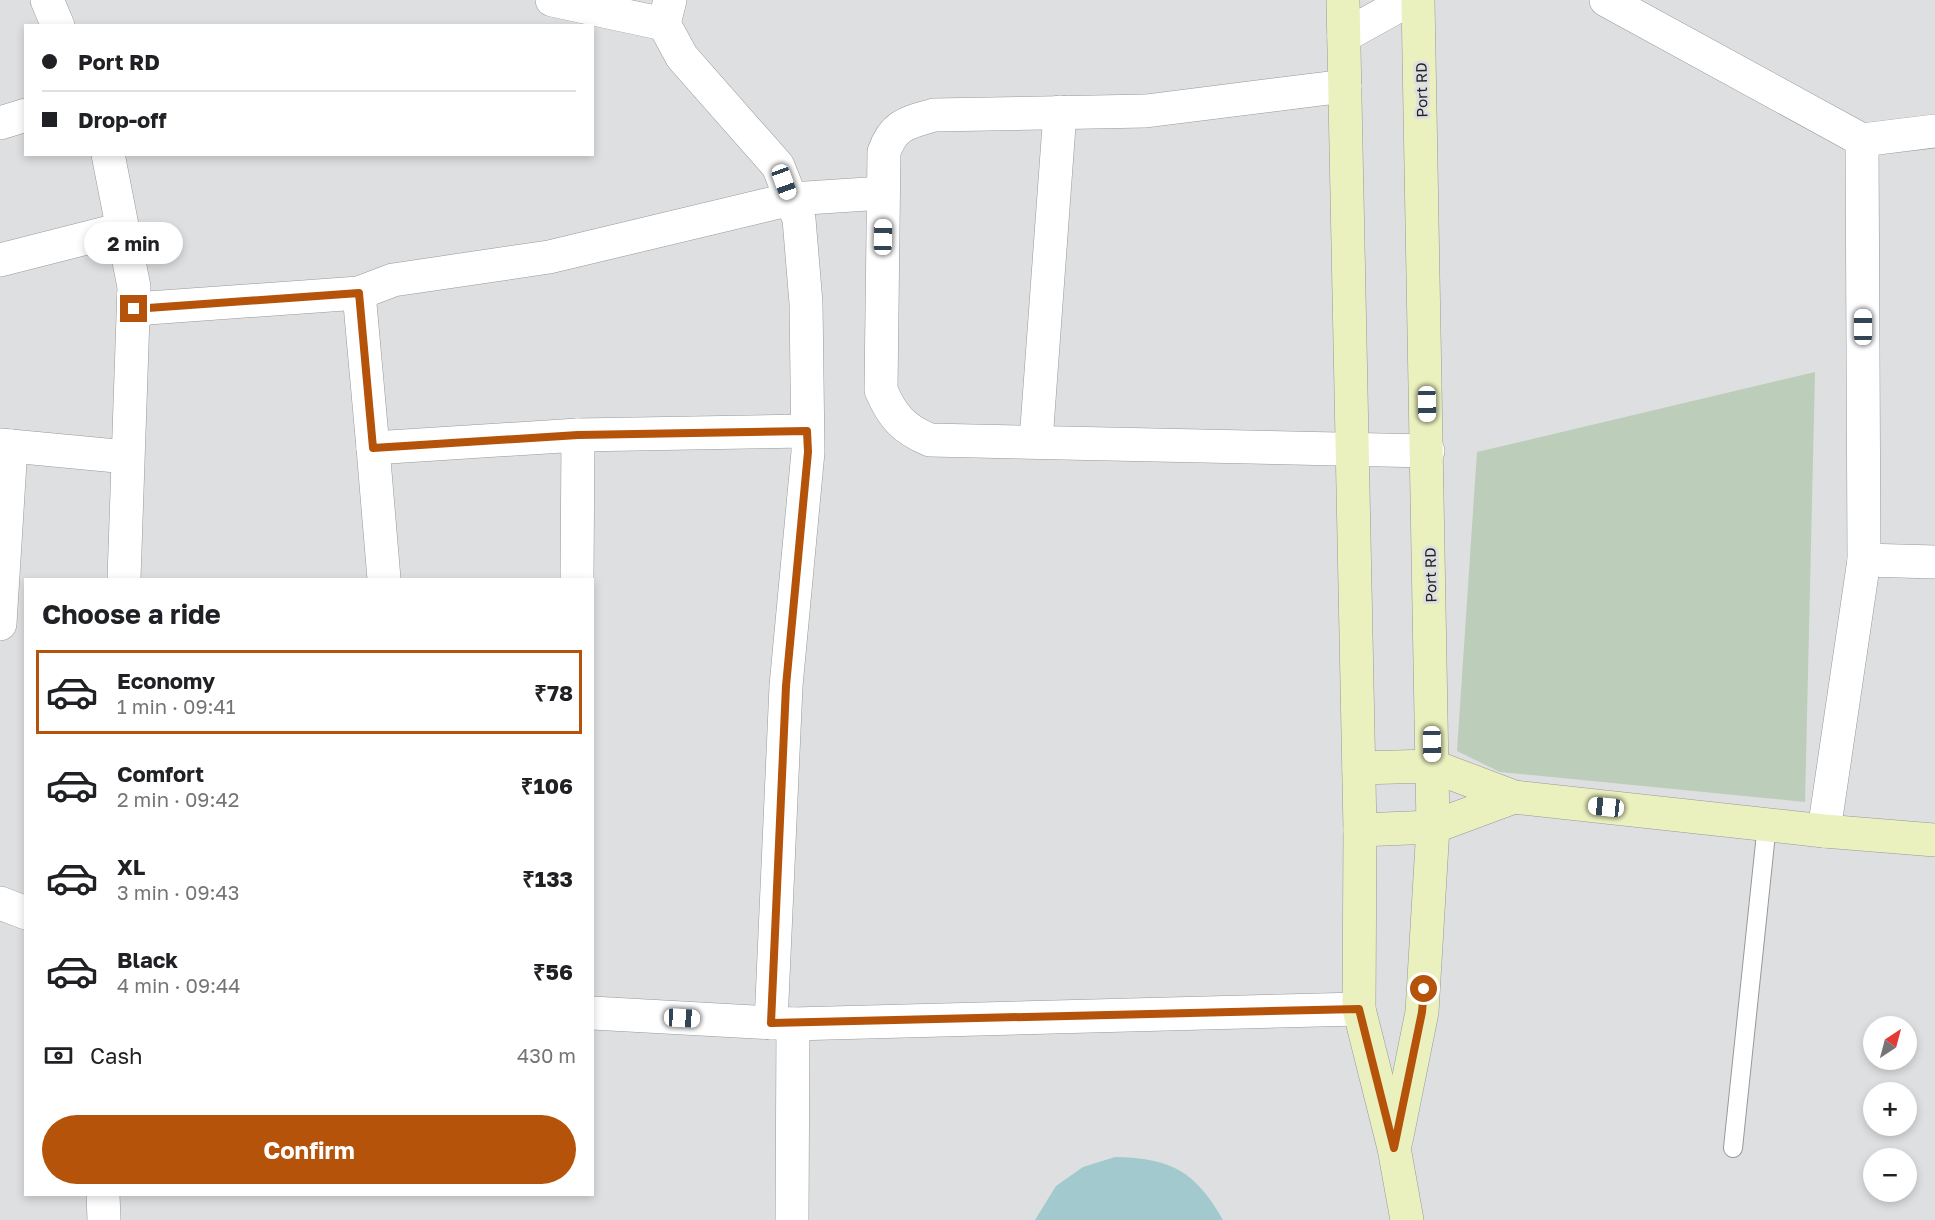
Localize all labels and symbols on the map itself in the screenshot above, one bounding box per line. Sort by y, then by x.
street label: Port RD [1412,62,1430,118]
car [769,162,799,202]
car [874,219,892,255]
callout: 2 min [84,222,184,264]
route end [120,295,147,322]
car [1854,309,1872,345]
car [1418,386,1436,422]
street label: Port RD [1421,547,1439,603]
car [1423,726,1441,762]
car [1587,796,1625,818]
route start [1410,975,1437,1002]
car [664,1008,700,1028]
north arrow [1863,1016,1917,1070]

